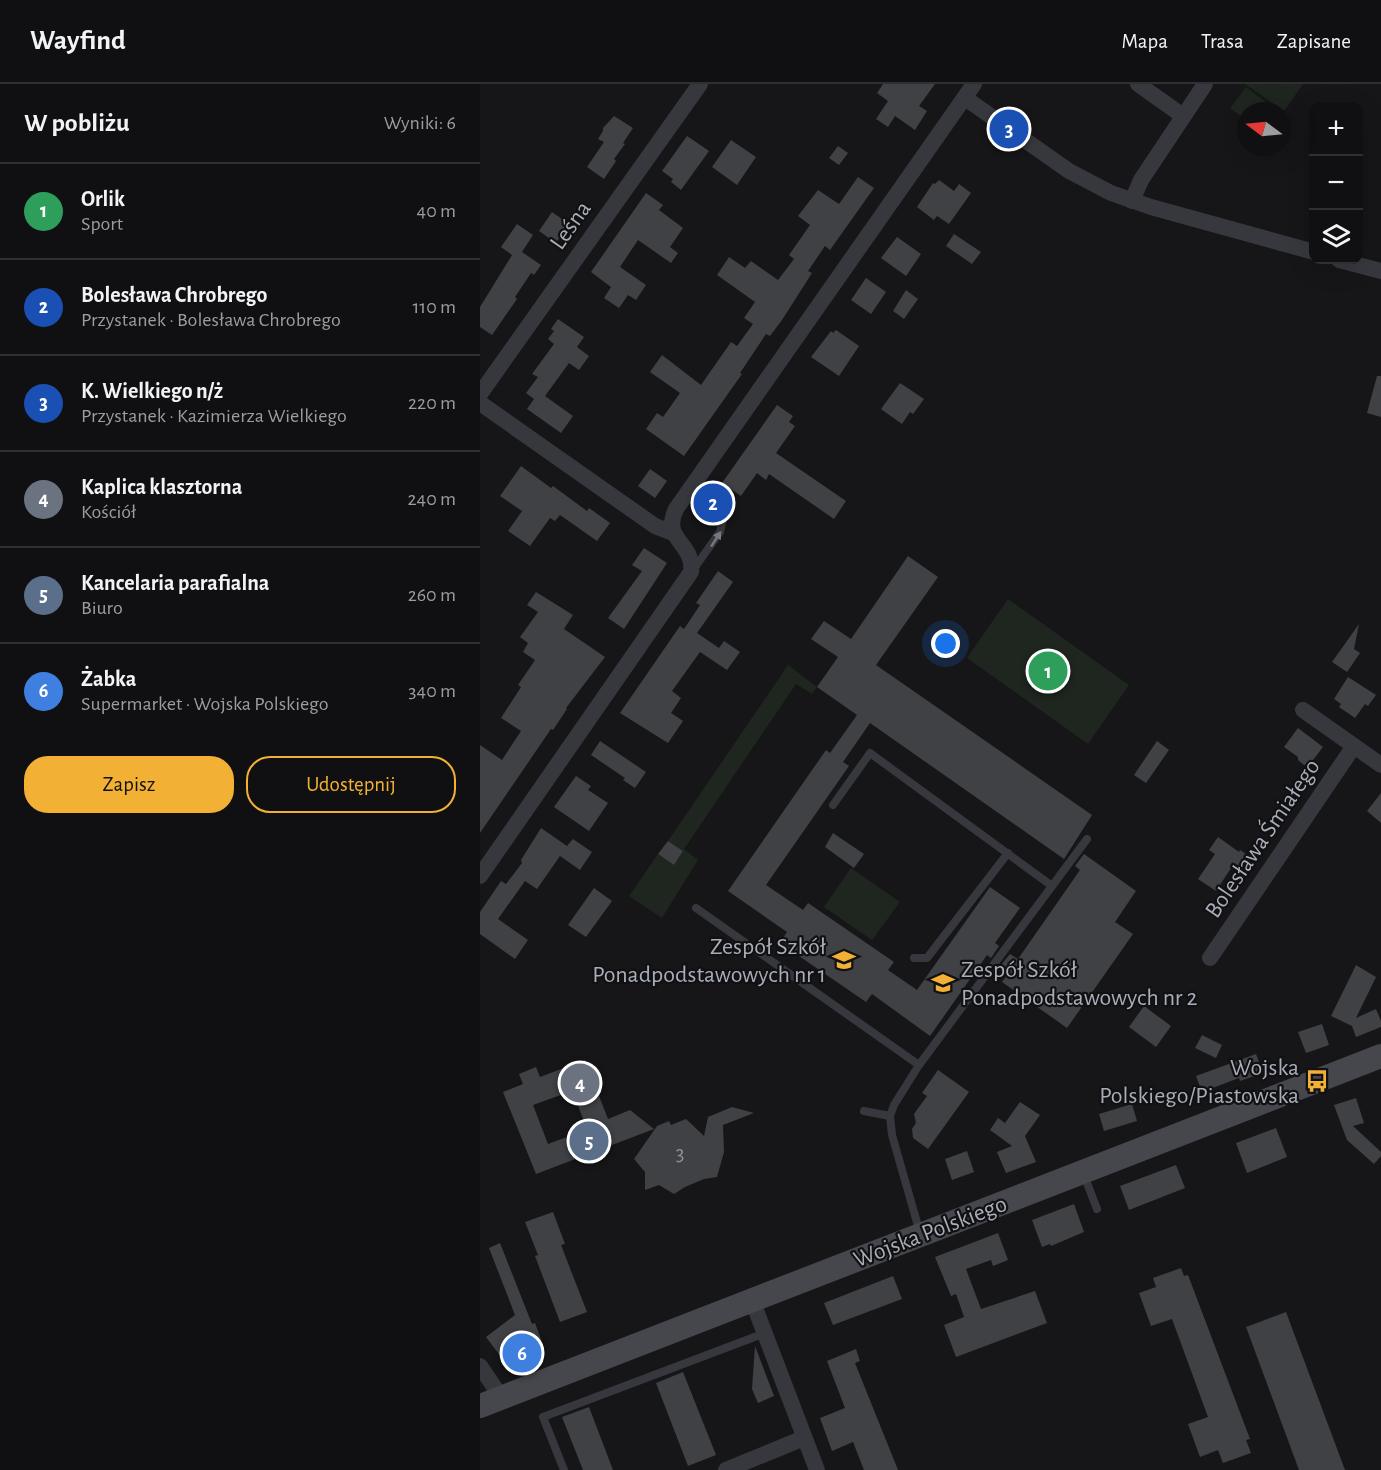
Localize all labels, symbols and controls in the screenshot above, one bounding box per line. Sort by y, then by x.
text: Wayfind [30,27,126,55]
text: Mapa [1122,31,1168,52]
text: Trasa [1201,31,1244,52]
text: Zapisane [1277,31,1351,52]
north arrow [1237,102,1291,156]
map controls [1309,102,1363,264]
button: + [1309,102,1363,156]
pin: 3 [990,106,1028,152]
text: W pobliżu [24,110,130,136]
text: Wyniki: 6 [384,113,456,133]
button: − [1309,156,1363,210]
text: Orlik [81,188,125,210]
street label: Leśna [546,197,596,254]
text: 1 [40,201,47,221]
text: 40 m [417,201,456,221]
button: layers [1309,210,1363,264]
text: Sport [81,214,123,234]
text: Bolesława Chrobrego [81,284,267,306]
text: 2 [39,297,48,317]
text: 110 m [412,297,456,317]
text: Przystanek · Bolesława Chrobrego [81,310,341,330]
text: K. Wielkiego n/ż [81,380,223,402]
text: 3 [39,393,48,413]
text: 220 m [408,393,456,413]
text: Przystanek · Kazimierza Wielkiego [81,406,347,426]
text: Kaplica klasztorna [81,476,242,498]
pin: 2 [694,480,732,526]
text: 4 [38,489,49,509]
text: 240 m [407,489,456,509]
text: Kościół [81,502,136,522]
one-way arrow [710,530,721,547]
text: Kancelaria parafialna [81,572,269,594]
text: 5 [39,585,48,605]
text: 260 m [408,585,456,605]
text: Biuro [81,598,123,618]
your location [931,629,960,658]
pin: 1 [1028,648,1068,694]
text: Żabka [81,668,136,690]
text: 6 [39,681,48,701]
text: 340 m [408,681,456,701]
text: Supermarket · Wojska Polskiego [81,694,329,714]
street label: Bolesława Śmiałego [1199,754,1325,922]
button: Zapisz [24,756,234,813]
button: Udostępnij [246,756,456,813]
place label: Zespół Szkół Ponadpodstawowych nr 1 [592,935,827,987]
school or university icon: Zespół Szkół Ponadpodstawowych nr 1 [831,947,857,973]
place label: Zespół Szkół Ponadpodstawowych nr 2 [961,958,1198,1010]
school or university icon: Zespół Szkół Ponadpodstawowych nr 2 [930,970,956,996]
place label: Wojska Polskiego/Piastowska [1099,1056,1299,1108]
pin: 4 [560,1060,600,1106]
bus stop icon: Wojska Polskiego/Piastowska [1304,1068,1330,1094]
pin: 5 [570,1118,608,1164]
house number: 3 [676,1143,684,1164]
street label: Wojska Polskiego [850,1192,1010,1272]
pin: 6 [502,1330,542,1376]

